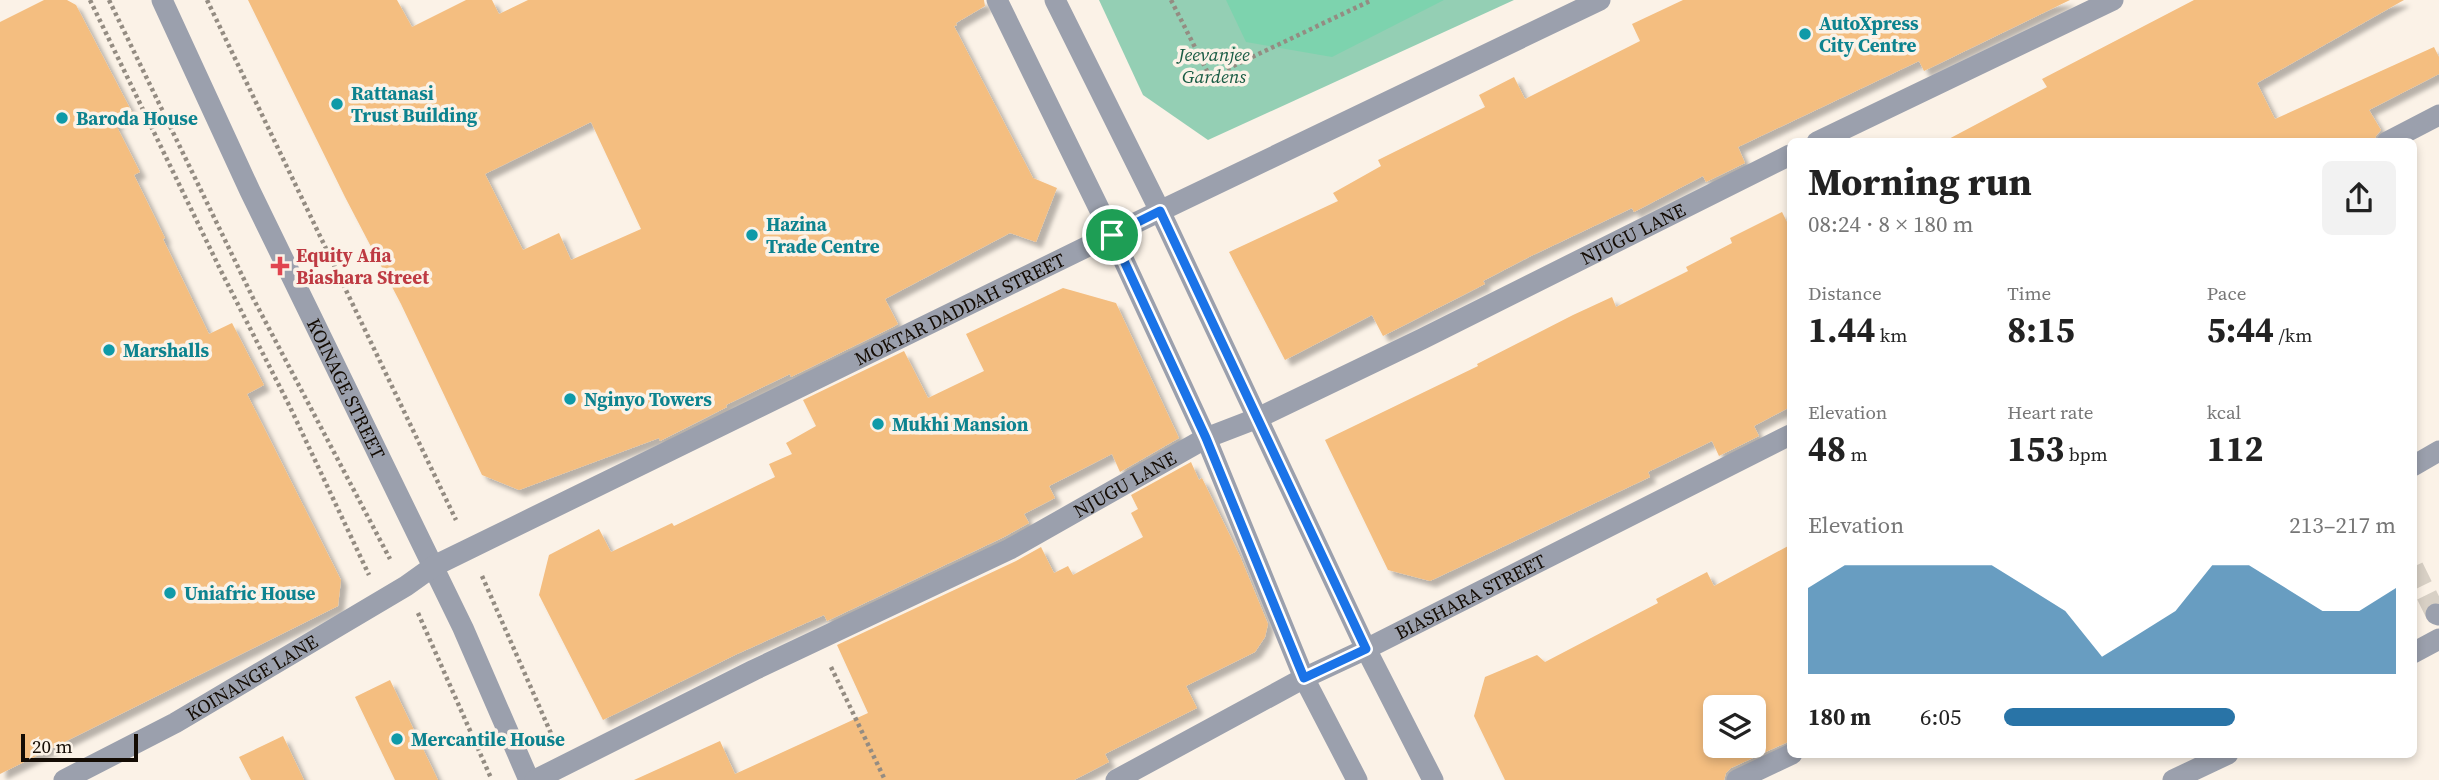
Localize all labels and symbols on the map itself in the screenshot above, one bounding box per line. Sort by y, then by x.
place label: AutoXpress City Centre [1819,10,1919,58]
marker: AutoXpress City Centre [1797,26,1813,42]
park label: Jeevanjee Gardens [1175,41,1250,89]
place label: Rattanasi Trust Building [351,80,478,128]
marker: Rattanasi Trust Building [329,96,345,112]
place label: Baroda House [76,105,198,131]
marker: Baroda House [54,110,70,126]
street label: NJUGU LANE [1576,196,1690,271]
pin [1082,205,1142,265]
place label: Hazina Trade Centre [766,211,880,259]
marker: Hazina Trade Centre [744,227,760,243]
place label: Equity Afia Biashara Street [296,242,429,290]
street label: MOKTAR DADDAH STREET [850,246,1070,371]
marker: Equity Afia Biashara Street [270,256,290,276]
street label: KOINAGE STREET [301,314,392,464]
place label: Marshalls [123,337,210,363]
marker: Marshalls [101,342,117,358]
place label: Nginyo Towers [584,386,712,412]
marker: Nginyo Towers [562,391,578,407]
place label: Mukhi Mansion [892,411,1029,437]
marker: Mukhi Mansion [870,416,886,432]
street label: NJUGU LANE [1069,445,1181,524]
street label: BIASHARA STREET [1390,547,1550,645]
place label: Uniafric House [184,580,316,606]
marker: Uniafric House [162,585,178,601]
street label: KOINANGE LANE [181,628,322,727]
place label: Mercantile House [411,726,565,752]
scale bar [21,731,138,763]
marker: Mercantile House [389,731,405,747]

